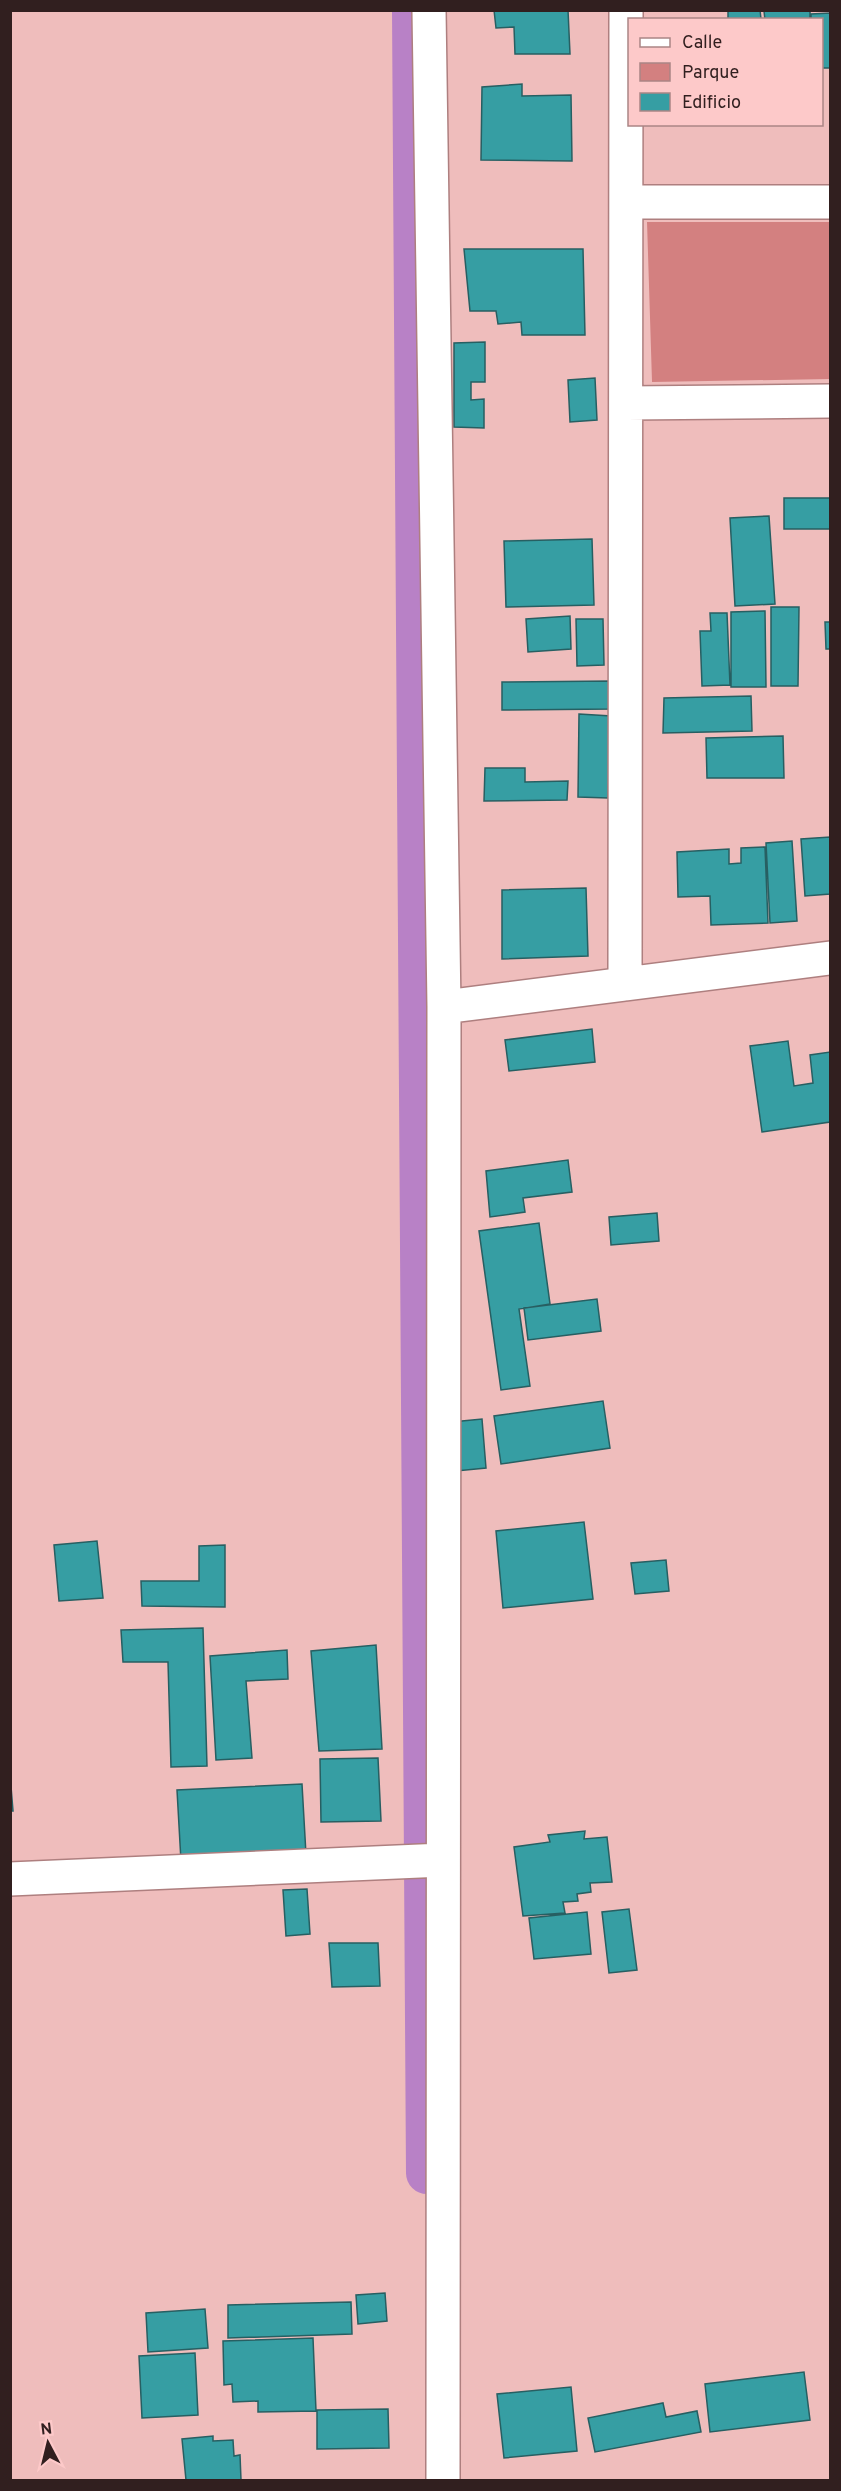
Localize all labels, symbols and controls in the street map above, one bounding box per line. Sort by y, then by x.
legend [628,18,823,126]
text: Calle [682,32,722,55]
text: Parque [682,62,739,85]
text: Edificio [682,92,741,115]
north arrow [18,2413,78,2473]
text: N [39,2419,53,2441]

